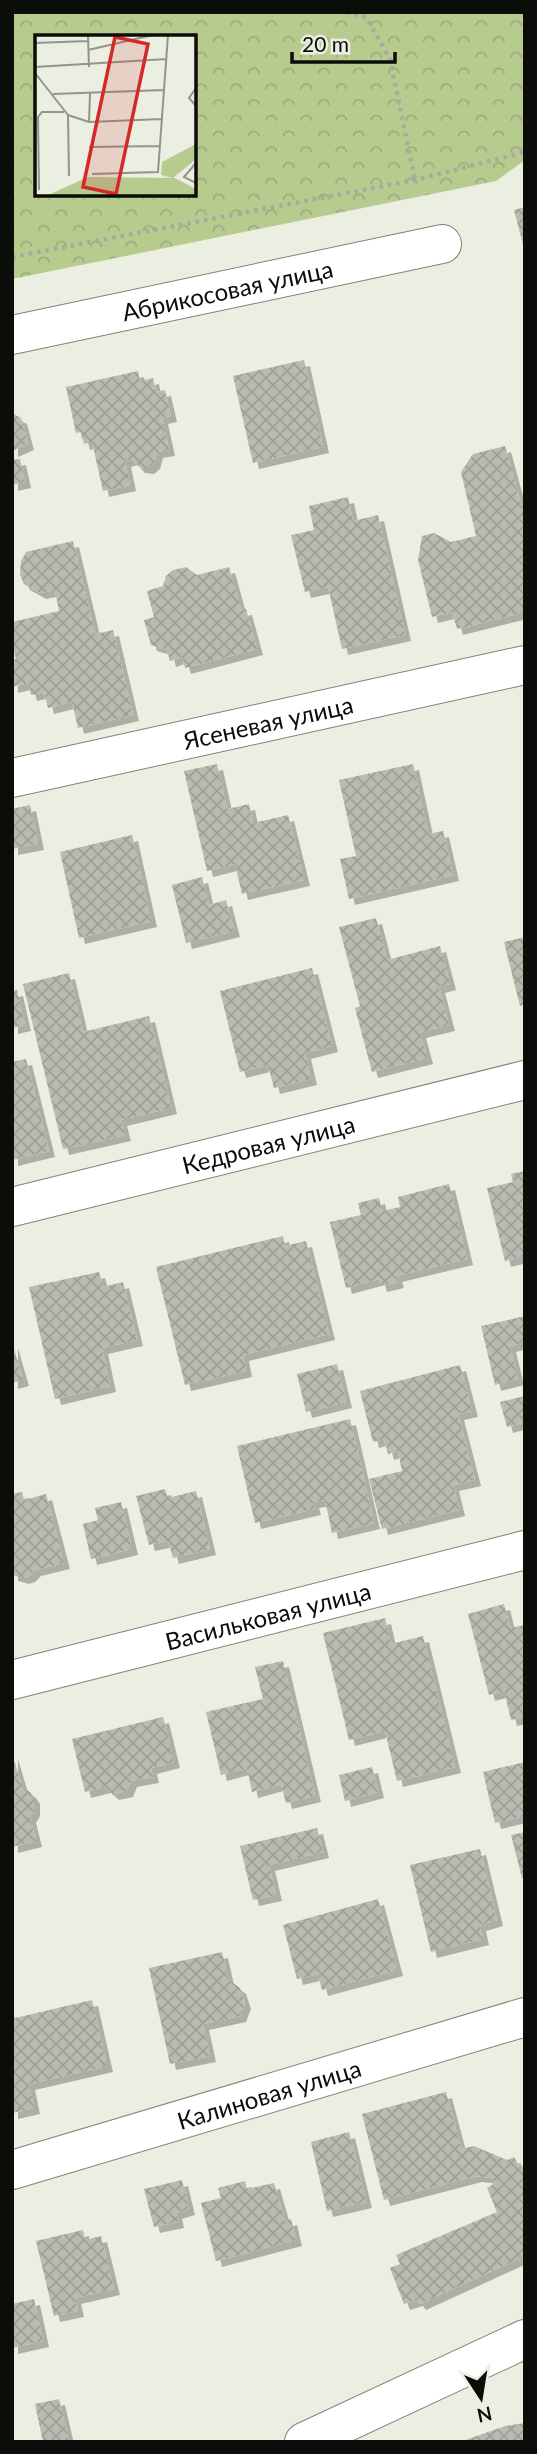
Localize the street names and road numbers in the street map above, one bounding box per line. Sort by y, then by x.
street label: Абрикосовая улица [119,253,335,326]
street label: Ясеневая улица [179,689,356,755]
street label: Кедровая улица [179,1108,358,1179]
street label: Васильковая улица [162,1575,374,1655]
street label: Калиновая улица [173,2052,364,2134]

